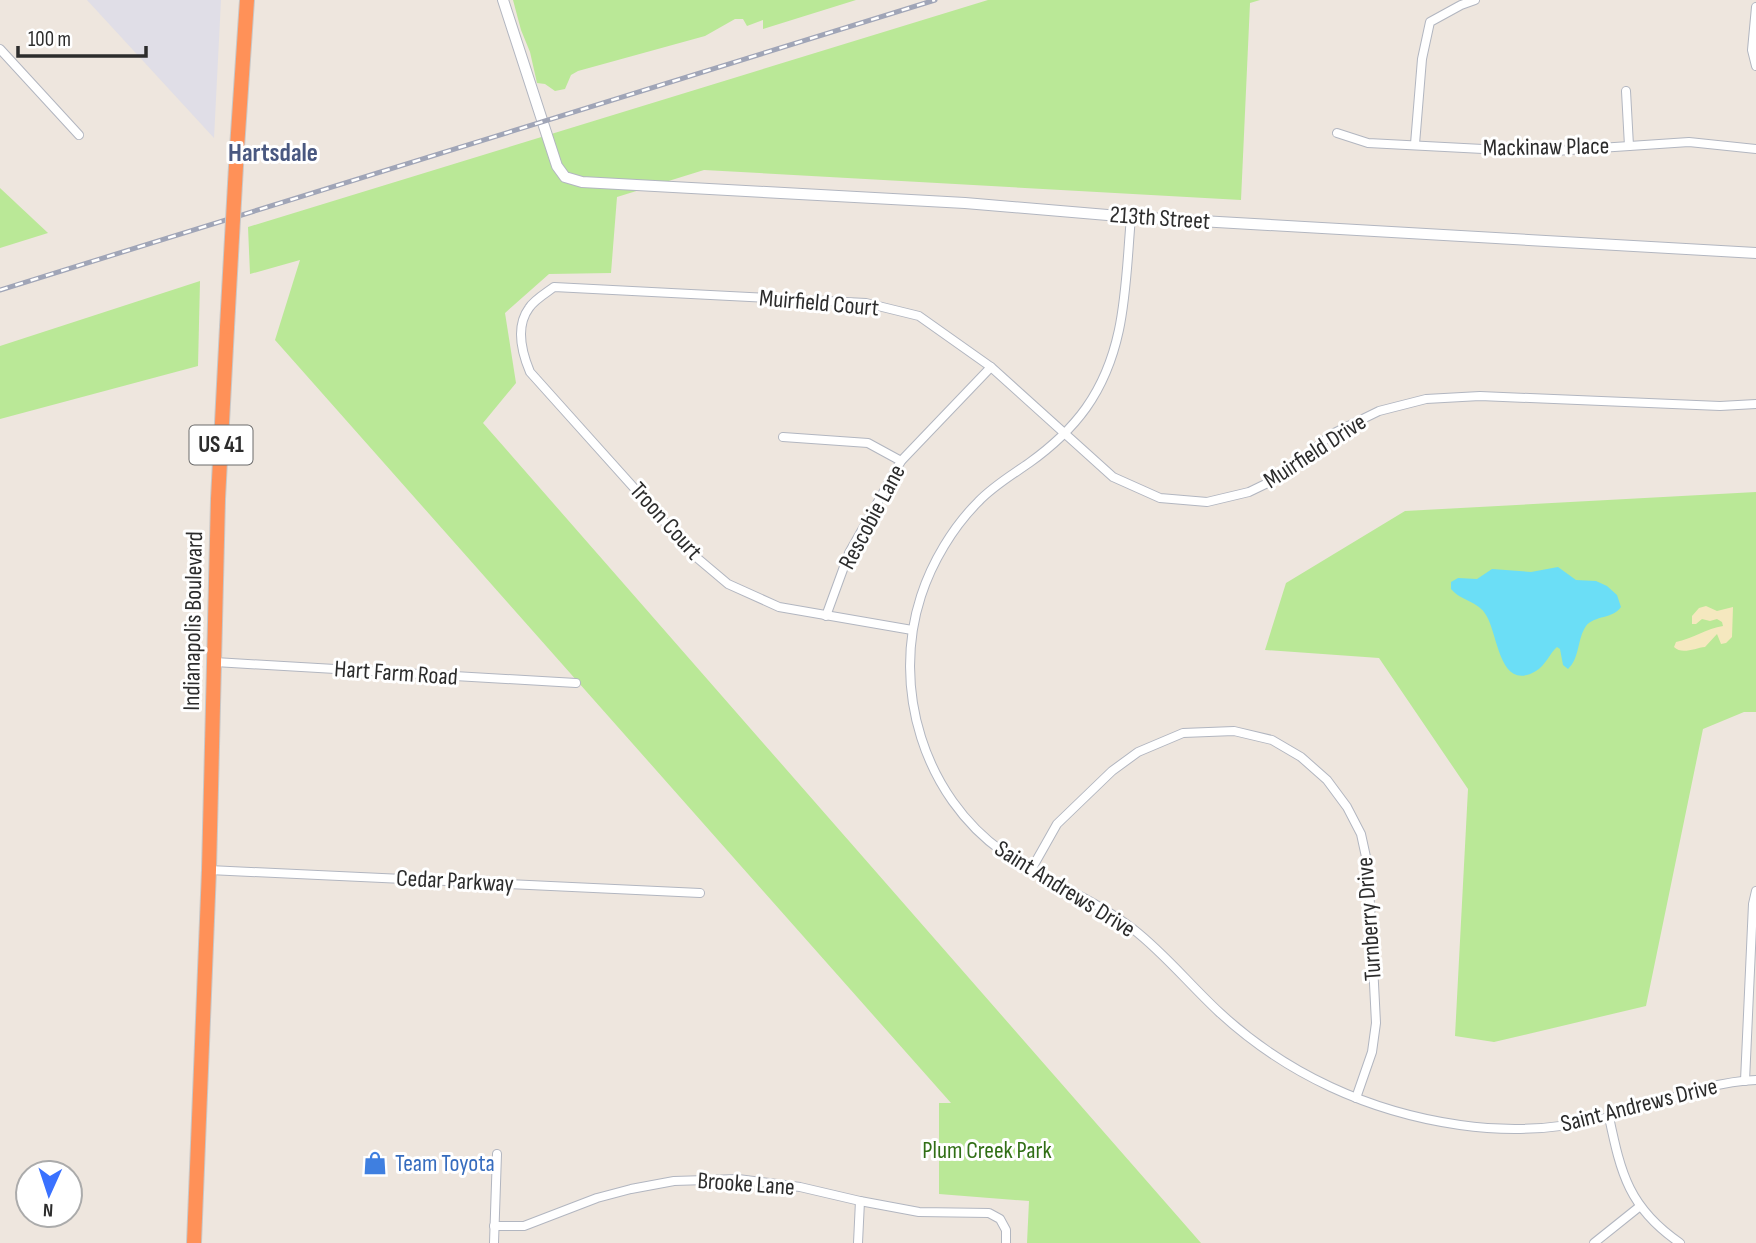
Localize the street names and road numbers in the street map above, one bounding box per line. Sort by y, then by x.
street label: Mackinaw Place [1483,131,1609,163]
street label: 213th Street [1109,200,1211,236]
street label: Muirfield Court [758,283,880,323]
street label: Muirfield Drive [1258,407,1372,495]
road number: US 41 [190,426,252,464]
street label: Rescobie Lane [832,460,912,574]
street label: Troon Court [624,476,708,566]
street label: Indianapolis Boulevard [177,531,209,711]
street label: Hart Farm Road [333,654,459,692]
street label: Saint Andrews Drive [989,834,1141,944]
street label: Turnberry Drive [1350,856,1388,982]
street label: Cedar Parkway [395,863,515,899]
street label: Saint Andrews Drive [1558,1072,1720,1138]
street label: Brooke Lane [696,1166,796,1202]

